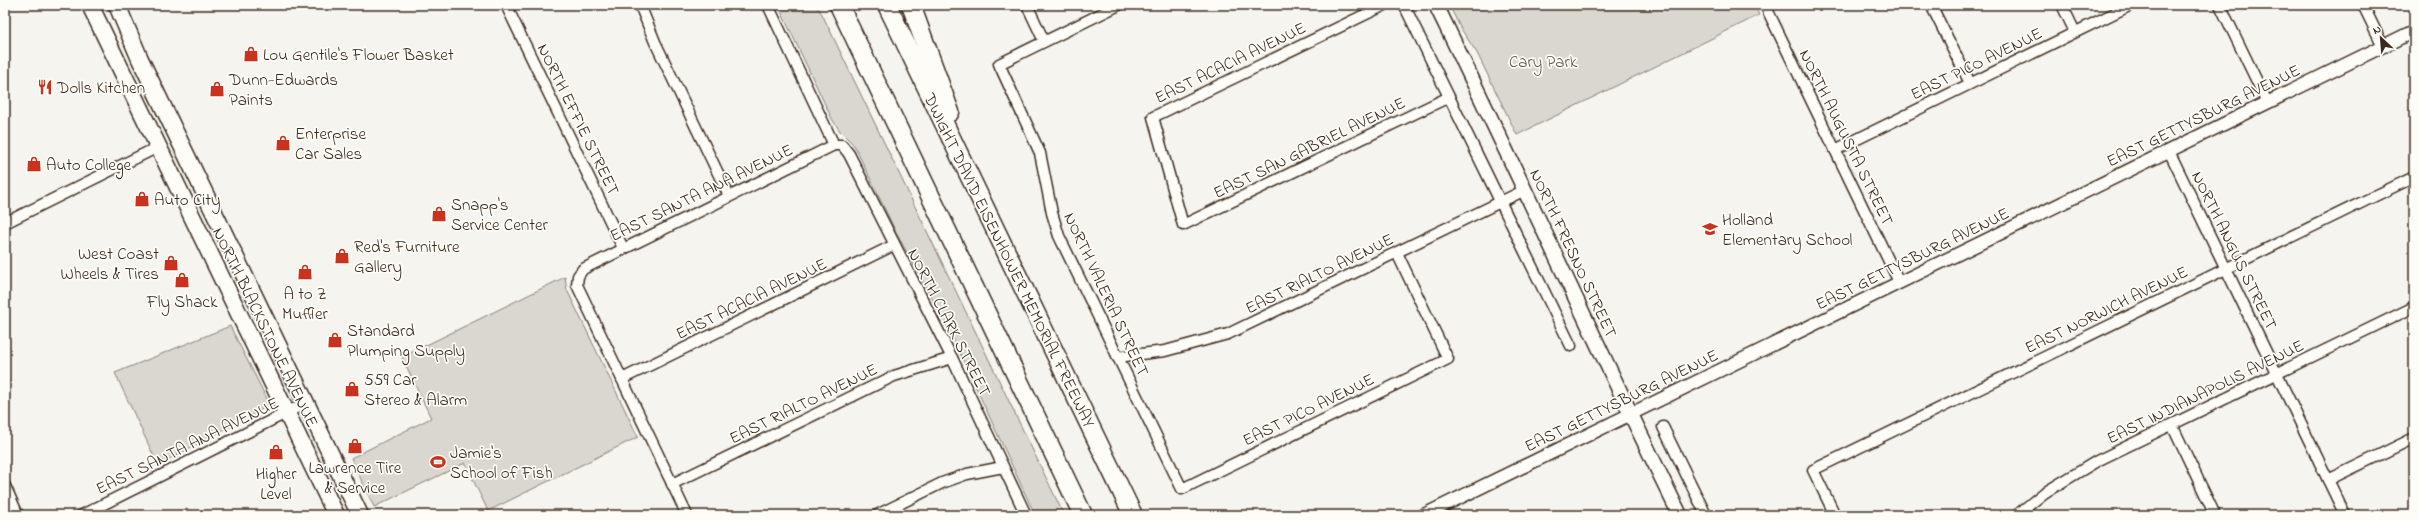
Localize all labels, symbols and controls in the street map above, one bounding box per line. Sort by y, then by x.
street label: EAST ACACIA AVENUE [1151,16,1310,111]
north arrow [2361,18,2401,58]
text: N [2370,21,2384,39]
street label: EAST PICO AVENUE [1906,22,2047,107]
street label: NORTH EFFIE STREET [530,39,625,200]
place label: Lou Gentile's Flower Basket [263,43,454,68]
shop icon: Lou Gentile's Flower Basket [242,45,260,63]
street label: NORTH AUGUSTA STREET [1792,45,1899,230]
park label: Cary Park [1509,50,1578,76]
street label: EAST GETTYSBURG AVENUE [2103,58,2305,174]
place label: Dunn-Edwards Paints [228,68,338,113]
place label: Dolls Kitchen [56,76,145,101]
restaurant icon: Dolls Kitchen [36,78,54,96]
shop icon: Dunn-Edwards Paints [208,80,226,98]
street label: DWIGHT DAVID EISENHOWER MEMORIAL FREEWAY [916,88,1101,432]
street label: EAST SAN GABRIEL AVENUE [1209,91,1410,206]
place label: Enterprise Car Sales [295,122,367,167]
shop icon: Enterprise Car Sales [274,134,292,152]
street label: EAST SANTA ANA AVENUE [606,138,797,249]
place label: Auto College [46,153,132,180]
shop icon: Auto College [25,155,43,173]
street label: NORTH FRESNO STREET [1522,165,1623,342]
street label: NORTH ANGUS STREET [2184,167,2283,334]
place label: Auto City [154,188,221,214]
shop icon: Auto City [133,190,151,208]
place label: Snapp's Service Center [451,193,548,238]
street label: EAST GETTYSBURG AVENUE [1812,201,2014,317]
shop icon: Snapp's Service Center [430,205,448,223]
street label: NORTH VALERIA STREET [1057,208,1155,381]
place label: Holland Elementary School [1722,208,1853,254]
school or university icon: Holland Elementary School [1701,220,1719,238]
street label: NORTH BLACKSTONE AVENUE [205,223,324,432]
street label: EAST RIALTO AVENUE [1241,228,1398,321]
place label: Red's Furniture Gallery [354,235,460,281]
place label: West Coast Wheels & Tires [60,242,159,287]
street label: NORTH CLARK STREET [900,244,997,401]
shop icon: Red's Furniture Gallery [333,247,351,265]
street label: EAST ACACIA AVENUE [672,252,831,347]
shop icon: West Coast Wheels & Tires [162,254,180,272]
street label: EAST NORWICH AVENUE [2021,260,2192,361]
shop icon: A to Z Muffler [296,263,314,281]
shop icon: Fly Shack [173,271,191,289]
place label: A to Z Muffler [282,282,329,327]
place label: Fly Shack [146,290,218,316]
place label: Standard Plumping Supply [347,319,465,366]
shop icon: Standard Plumping Supply [326,331,344,349]
street label: EAST INDIANAPOLIS AVENUE [2103,334,2309,451]
street label: EAST GETTYSBURG AVENUE [1521,343,1723,459]
street label: EAST RIALTO AVENUE [725,358,882,451]
place label: 559 Car Stereo & Alarm [364,368,467,413]
street label: EAST PICO AVENUE [1238,368,1379,453]
shop icon: 559 Car Stereo & Alarm [343,380,361,398]
street label: EAST SANTA ANA AVENUE [92,391,283,502]
shop icon: Lawrence Tire & Service [346,437,364,455]
place label: Jamie's School of Fish [450,441,553,486]
shop icon: Higher Level [267,443,285,461]
sports icon: Jamie's School of Fish [429,453,447,471]
place label: Lawrence Tire & Service [309,456,402,501]
place label: Higher Level [256,462,297,507]

